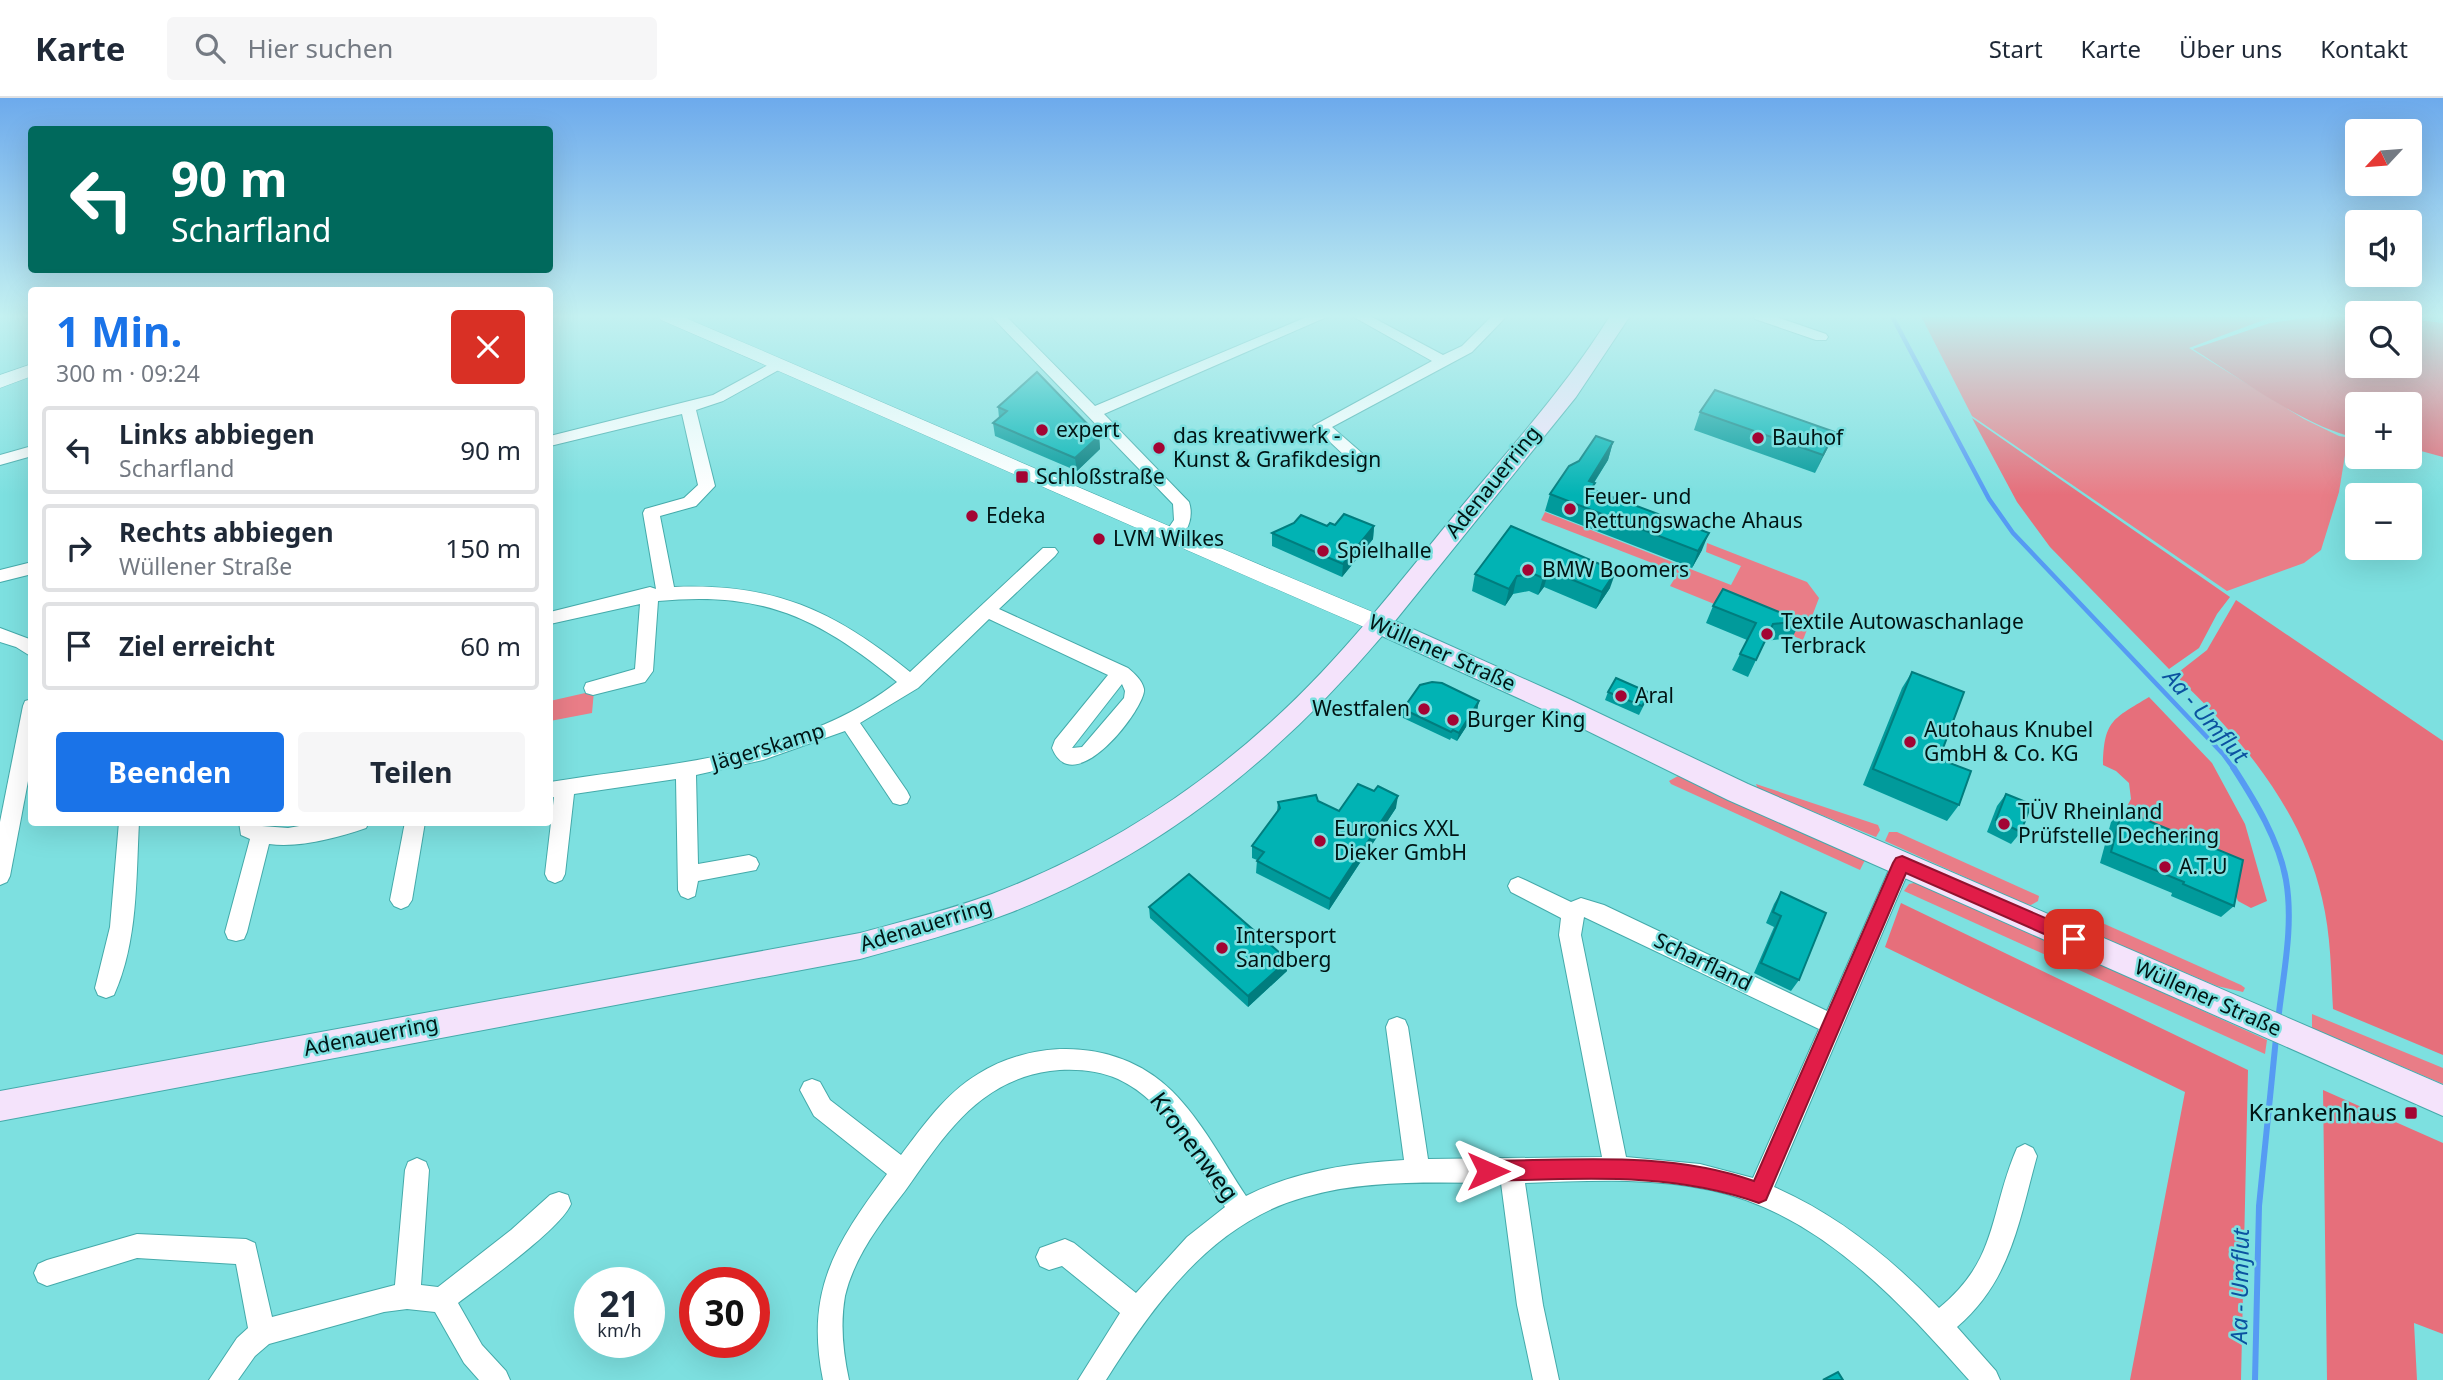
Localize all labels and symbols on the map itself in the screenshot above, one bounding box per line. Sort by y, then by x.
north arrow [2345,119,2422,196]
place label: expert [1056,415,1120,443]
street label: Adenauerring [1438,420,1546,543]
place label: das kreativwerk - Kunst & Grafikdesign [1173,421,1381,473]
marker: expert [1034,422,1050,438]
place label: Bauhof [1772,423,1845,451]
marker: Bauhof [1750,430,1766,446]
marker: das kreativwerk - Kunst & Grafikdesign [1151,440,1167,456]
place label: Schloßstraße [1036,462,1165,490]
marker: Schloßstraße [1014,469,1030,485]
place label: Feuer- und Rettungswache Ahaus [1584,482,1803,534]
place label: Edeka [986,501,1045,529]
marker: Feuer- und Rettungswache Ahaus [1562,501,1578,517]
marker: Edeka [964,508,980,524]
place label: LVM Wilkes [1113,524,1224,552]
marker: LVM Wilkes [1091,531,1107,547]
place label: Spielhalle [1337,536,1432,564]
marker: Spielhalle [1315,543,1331,559]
place label: BMW Boomers [1542,555,1689,583]
marker: BMW Boomers [1520,562,1536,578]
street label: Wüllener Straße [1364,607,1520,697]
place label: Textile Autowaschanlage Terbrack [1781,607,2024,659]
marker: Textile Autowaschanlage Terbrack [1759,626,1775,642]
water label: Aa - Umflut [2156,660,2257,770]
place label: Aral [1635,681,1674,709]
marker: Aral [1613,688,1629,704]
place label: Westfalen [1312,694,1410,722]
marker: Westfalen [1416,701,1432,717]
place label: Burger King [1467,705,1585,733]
marker: Burger King [1445,712,1461,728]
place label: Autohaus Knubel GmbH & Co. KG [1924,715,2093,767]
street label: Jägerskamp [706,716,828,777]
marker: Autohaus Knubel GmbH & Co. KG [1902,734,1918,750]
place label: TÜV Rheinland Prüfstelle Dechering [2018,797,2219,849]
place label: Euronics XXL Dieker GmbH [1334,814,1467,866]
marker: TÜV Rheinland Prüfstelle Dechering [1996,816,2012,832]
marker: Euronics XXL Dieker GmbH [1312,833,1328,849]
place label: A.T.U [2179,852,2228,880]
marker: A.T.U [2157,859,2173,875]
street label: Adenauerring [856,891,995,957]
pin [2044,909,2104,969]
place label: Intersport Sandberg [1236,921,1337,973]
street label: Scharfland [1650,925,1757,997]
marker: Intersport Sandberg [1214,940,1230,956]
street label: Wüllener Straße [2130,952,2286,1042]
street label: Adenauerring [301,1008,440,1062]
street label: Kronenweg [1143,1085,1247,1208]
place label: Krankenhaus [2249,1095,2397,1128]
marker: Krankenhaus [2403,1105,2419,1121]
position arrow [1451,1134,1525,1208]
water label: Aa - Umflut [2222,1227,2256,1346]
speed limit sign: 30 [679,1267,770,1358]

